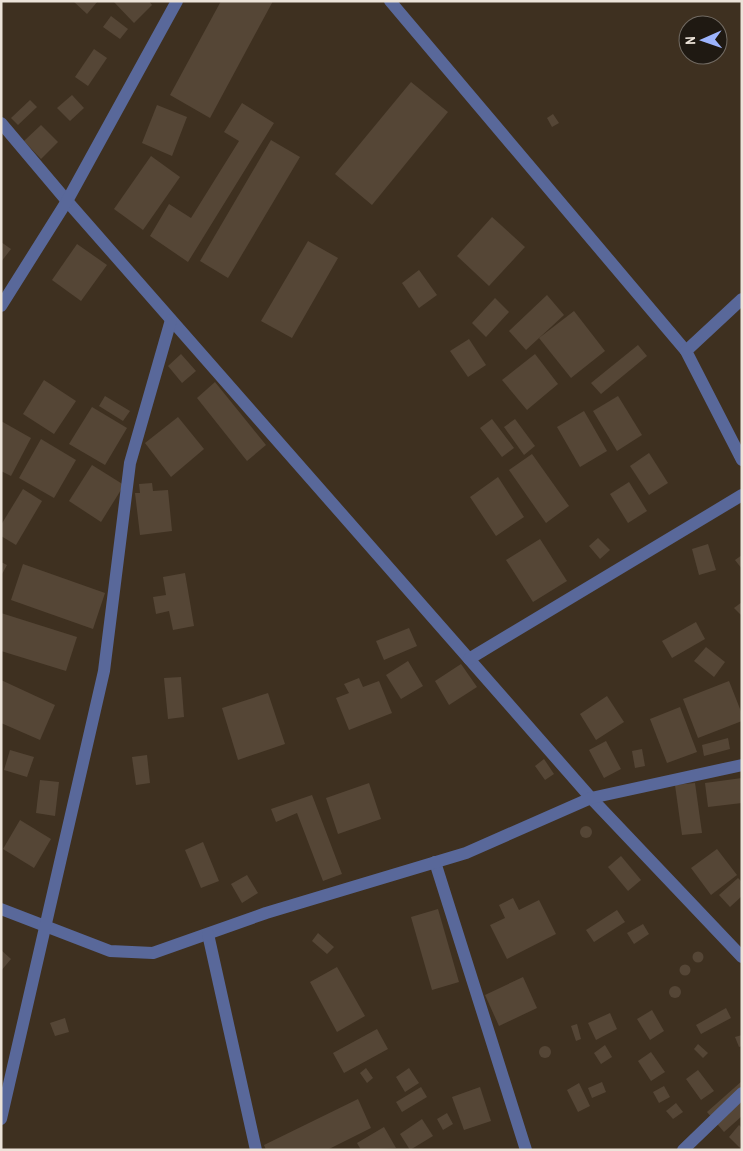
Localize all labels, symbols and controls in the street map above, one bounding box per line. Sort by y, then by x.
north arrow [678,15,728,65]
text: N [681,36,699,45]

